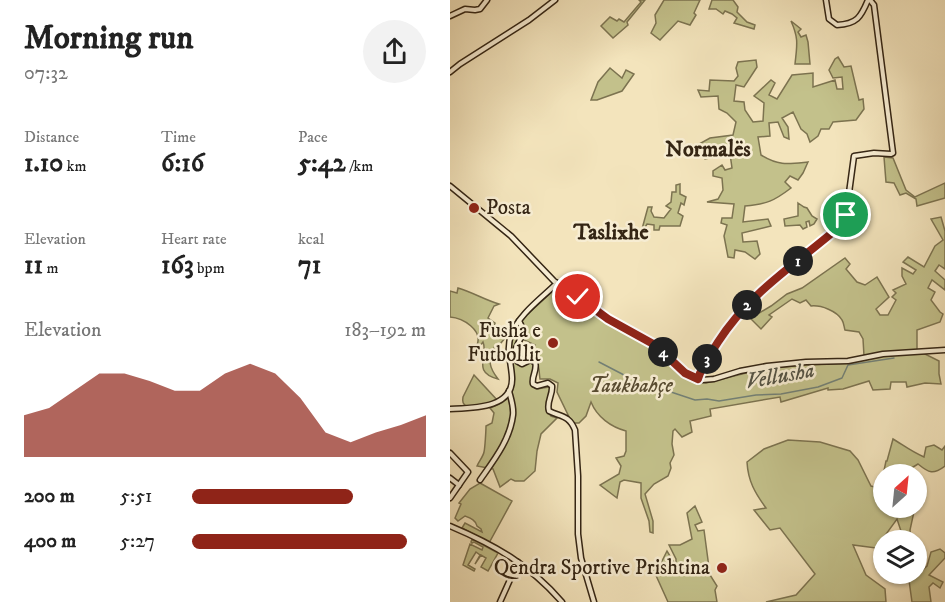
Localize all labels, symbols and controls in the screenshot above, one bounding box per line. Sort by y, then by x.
text: Morning run [24,18,193,59]
button: share [363,20,426,83]
text: 07:32 [24,61,68,86]
text: Distance [24,127,79,147]
text: Time [161,127,196,147]
text: Pace [298,127,328,147]
district label: Normalës [665,136,751,163]
text: 1.10 [24,147,63,180]
text: 6:16 [161,147,204,180]
text: 5:42 [298,147,345,180]
text: km [63,156,87,176]
text: /km [345,156,373,176]
pin [820,189,871,240]
place label: Posta [486,195,531,221]
icon: arrive [829,198,862,231]
marker: Posta [467,201,481,215]
district label: Taslixhe [572,219,649,246]
text: Elevation [24,229,86,249]
text: Heart rate [161,229,227,249]
text: kcal [298,229,324,249]
pin: 1 [783,246,813,276]
text: 11 [24,249,43,282]
text: 163 [161,249,194,282]
text: 71 [298,249,321,282]
text: 1 [795,251,801,271]
text: m [43,258,59,278]
text: bpm [194,258,225,278]
pin [552,271,603,322]
icon: check [561,280,594,313]
pin: 2 [732,290,762,320]
text: 2 [743,295,751,315]
text: Elevation [24,318,101,343]
text: 183–192 m [344,318,426,343]
place label: Fusha e Futbollit [467,318,541,368]
marker: Fusha e Futbollit [546,336,560,350]
pin: 4 [648,337,678,367]
text: 4 [658,342,668,362]
pin: 3 [692,344,722,374]
text: 3 [704,349,710,369]
water label: Vellusha [743,357,817,395]
park label: Taukbahçe [589,373,673,399]
north arrow [873,464,927,518]
map controls [873,464,927,584]
text: 200 m [24,484,75,509]
text: 5:51 [120,484,152,509]
text: 400 m [24,529,76,554]
text: 5:27 [120,529,155,554]
button: layers [873,530,927,584]
place label: Qendra Sportive Prishtina [494,555,710,581]
marker: Qendra Sportive Prishtina [715,561,729,575]

